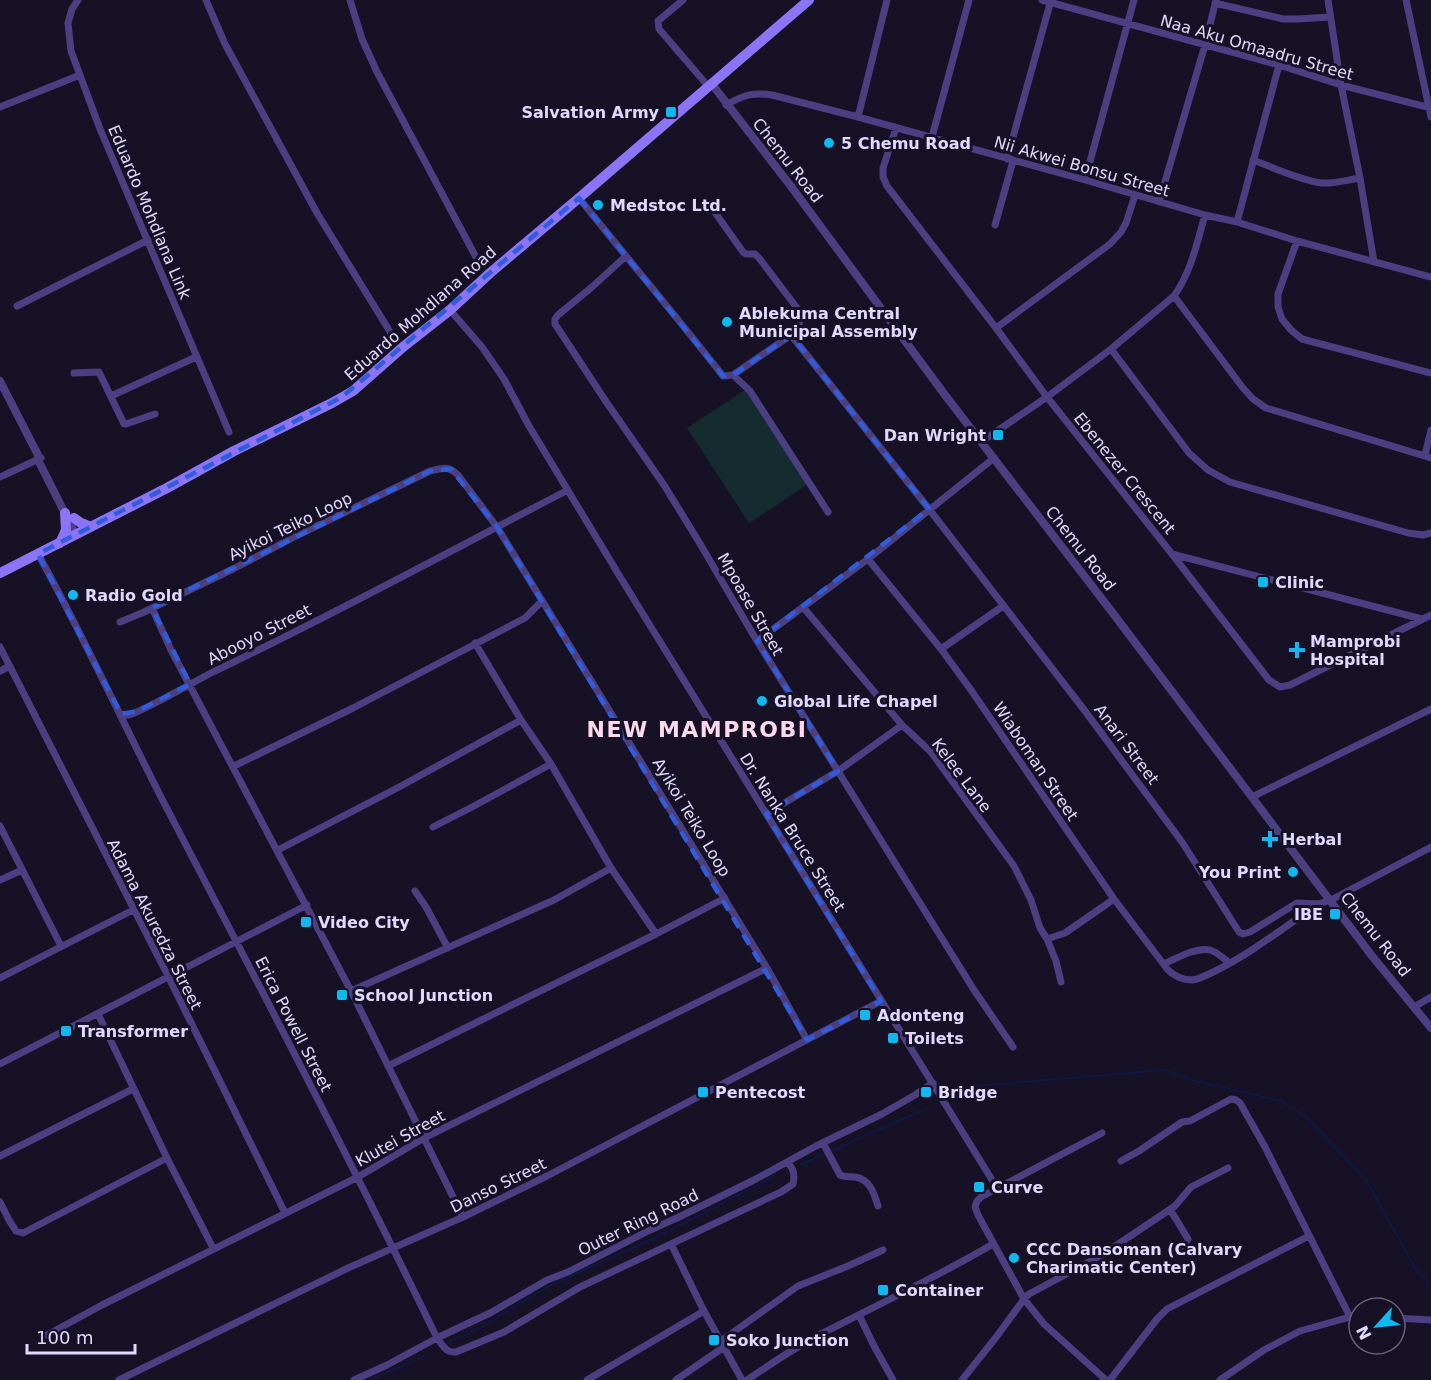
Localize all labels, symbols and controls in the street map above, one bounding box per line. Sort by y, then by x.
street label: Naa Aku Omaadru Street [1158,11,1356,84]
place label: Salvation Army [522,103,660,122]
marker: Salvation Army [664,105,678,119]
street label: Chemu Road [749,114,827,206]
street label: Eduardo Mohdlana Link [104,122,195,303]
street label: Nii Akwei Bonsu Street [992,132,1172,201]
place label: 5 Chemu Road [841,134,971,153]
marker: 5 Chemu Road [822,136,836,150]
place label: Medstoc Ltd. [610,196,727,215]
marker: Medstoc Ltd. [591,198,605,212]
street label: Eduardo Mohdlana Road [341,242,500,384]
place label: Ablekuma Central Municipal Assembly [739,304,918,341]
marker: Ablekuma Central Municipal Assembly [720,315,734,329]
street label: Ebenezer Crescent [1070,409,1179,538]
place label: Dan Wright [884,426,986,445]
marker: Dan Wright [991,428,1005,442]
street label: Ayikoi Teiko Loop [225,488,355,565]
street label: Chemu Road [1042,502,1120,594]
street label: Mpoase Street [713,550,788,659]
place label: Clinic [1275,573,1324,592]
marker: Clinic [1256,575,1270,589]
place label: Radio Gold [85,586,183,605]
marker: Radio Gold [66,588,80,602]
street label: Abooyo Street [204,600,314,669]
place label: Mamprobi Hospital [1310,632,1401,669]
marker: Mamprobi Hospital [1288,641,1306,659]
place label: Global Life Chapel [774,692,938,711]
marker: Global Life Chapel [755,694,769,708]
street label: Wiaboman Street [989,698,1082,824]
street label: Anari Street [1090,700,1163,788]
district label: NEW MAMPROBI [587,717,807,742]
street label: Kelee Lane [928,735,996,816]
street label: Dr. Nanka Bruce Street [736,749,849,915]
street label: Ayikoi Teiko Loop [649,754,734,880]
place label: Herbal [1282,830,1342,849]
marker: Herbal [1263,832,1277,846]
street label: Adama Akuredza Street [103,836,206,1013]
place label: You Print [1198,863,1281,882]
marker: You Print [1286,865,1300,879]
street label: Chemu Road [1337,888,1415,980]
place label: IBE [1294,905,1323,924]
marker: IBE [1328,907,1342,921]
place label: Video City [318,913,410,932]
marker: Video City [299,915,313,929]
street label: Erica Powell Street [251,953,336,1095]
place label: School Junction [354,986,493,1005]
marker: School Junction [335,988,349,1002]
place label: Adonteng [877,1006,965,1025]
marker: Adonteng [858,1008,872,1022]
place label: Transformer [78,1022,188,1041]
marker: Transformer [59,1024,73,1038]
place label: Toilets [905,1029,964,1048]
marker: Toilets [886,1031,900,1045]
place label: Pentecost [715,1083,805,1102]
place label: Bridge [938,1083,997,1102]
marker: Pentecost [696,1085,710,1099]
marker: Bridge [919,1085,933,1099]
street label: Klutei Street [352,1106,448,1171]
street label: Danso Street [447,1154,549,1217]
place label: Curve [991,1178,1043,1197]
marker: Curve [972,1180,986,1194]
street label: Outer Ring Road [575,1185,702,1260]
place label: CCC Dansoman (Calvary Charimatic Center) [1026,1240,1243,1277]
marker: CCC Dansoman (Calvary Charimatic Center) [1007,1251,1021,1265]
place label: Container [895,1281,983,1300]
marker: Container [876,1283,890,1297]
north arrow [1347,1296,1407,1356]
scale bar [27,1317,135,1355]
text: N [1353,1322,1376,1343]
text: 100 m [36,1327,94,1348]
place label: Soko Junction [726,1331,849,1350]
marker: Soko Junction [707,1333,721,1347]

